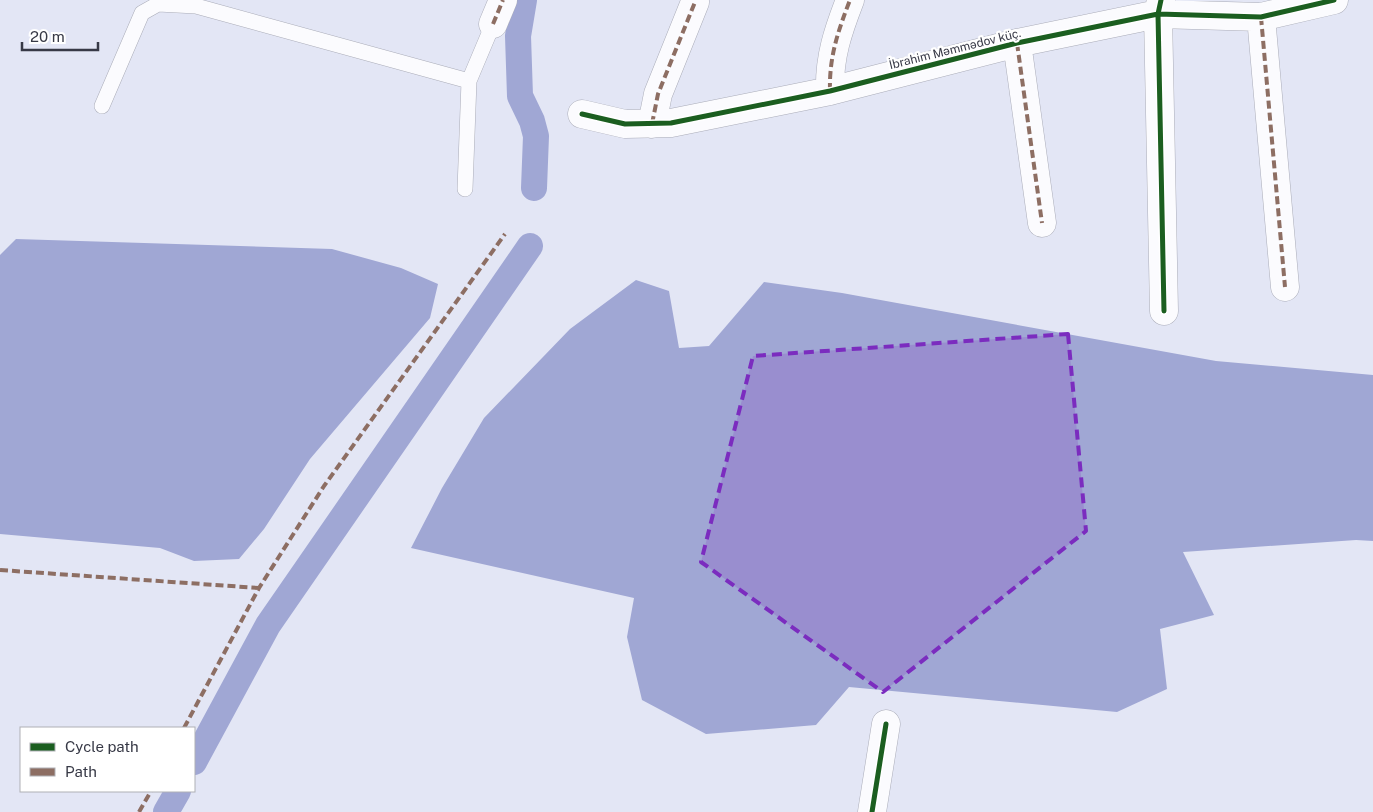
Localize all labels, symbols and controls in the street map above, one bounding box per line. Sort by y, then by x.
scale bar [22,20,99,52]
street label: İbrahim Məmmədov küç. [888,26,1022,72]
text: 20 m [30,28,65,45]
legend [20,727,195,792]
text: Cycle path [65,738,139,755]
text: Path [65,763,97,780]

